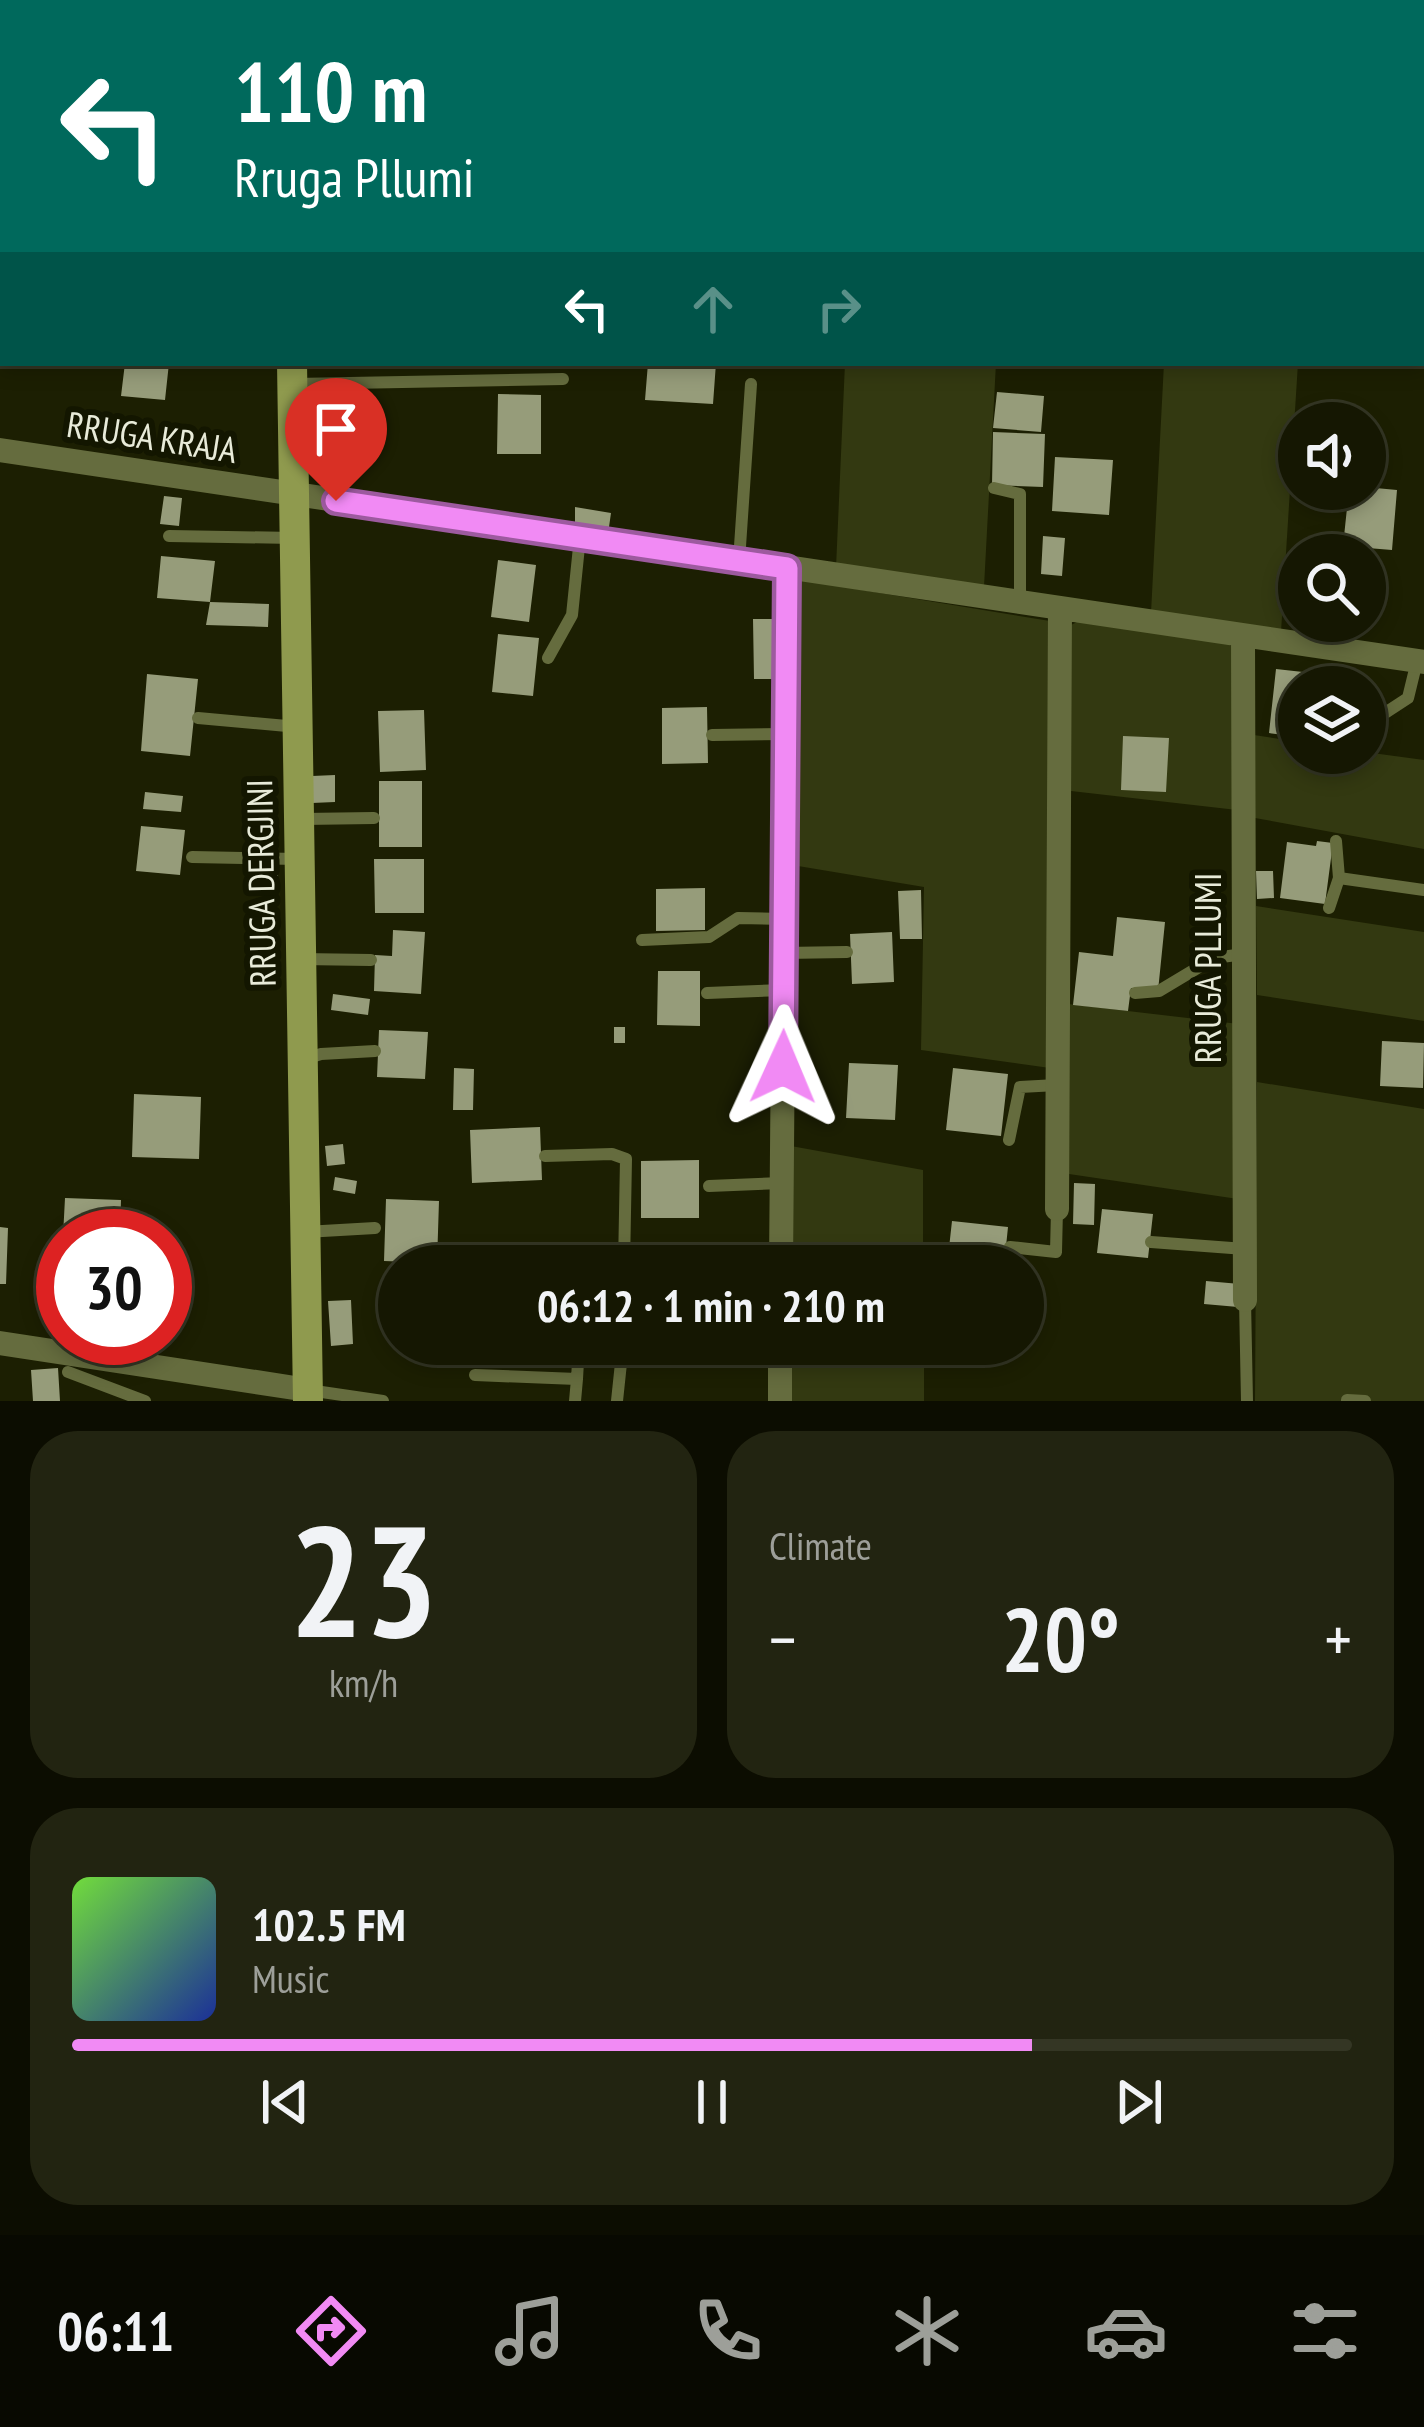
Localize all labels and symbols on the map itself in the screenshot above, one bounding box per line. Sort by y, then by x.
pin [285,378,387,501]
street label: RRUGA KRAJA [64,400,240,473]
street label: RRUGA DERGJINI [235,779,286,987]
street label: RRUGA PLLUMI [1184,873,1231,1063]
position arrow [720,1004,846,1130]
speed limit sign: 30 [36,1209,192,1365]

